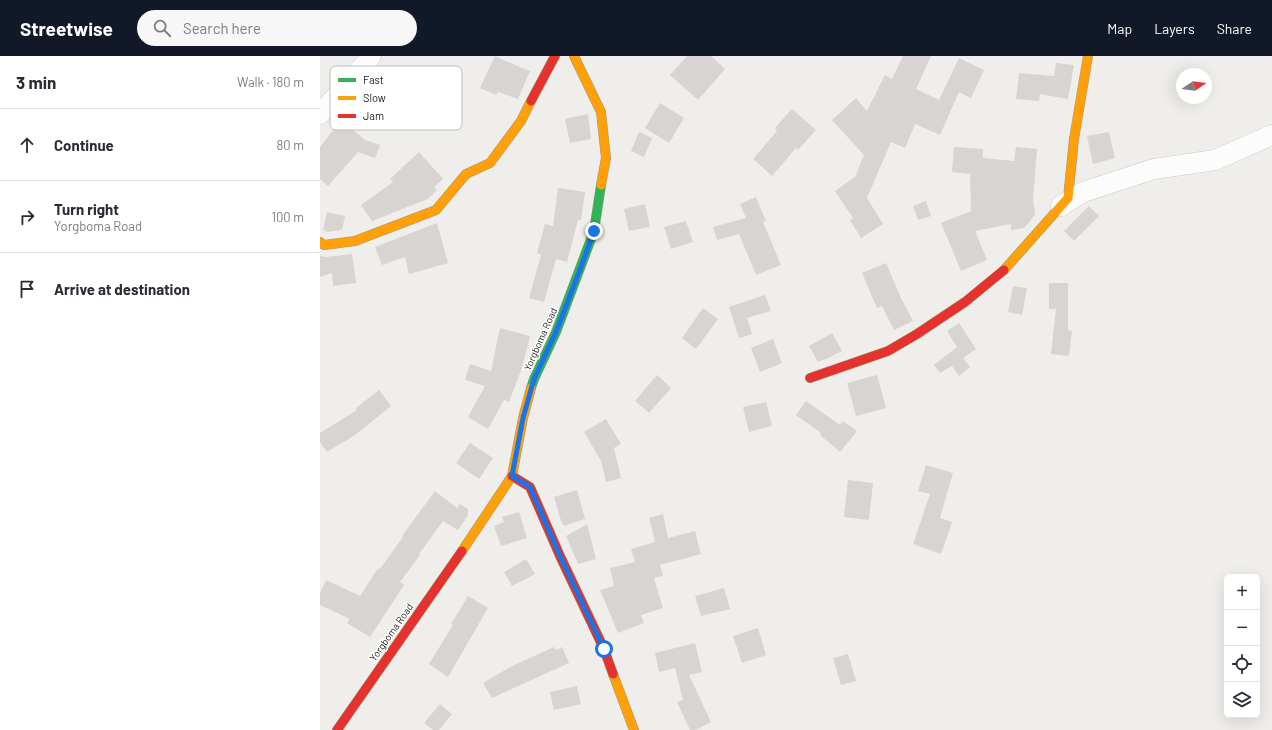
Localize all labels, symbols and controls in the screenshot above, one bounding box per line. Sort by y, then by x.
search box [137,10,417,46]
text: Streetwise [20,17,113,40]
icon: search [151,17,173,39]
text: Search here [183,19,261,37]
text: Map [1107,20,1132,37]
text: Layers [1154,20,1195,37]
text: Share [1217,20,1252,37]
legend [330,66,462,130]
north arrow [1176,68,1212,104]
text: 3 min [16,72,56,92]
text: Fast [363,73,384,86]
text: Walk · 180 m [237,74,304,90]
text: Slow [363,91,386,104]
text: Jam [363,109,384,122]
icon: ahead [16,134,38,156]
text: Continue [54,136,114,154]
text: 80 m [277,137,304,153]
text: Turn right [54,200,119,218]
icon: right [16,206,38,228]
text: 100 m [271,209,304,225]
text: Yorgboma Road [54,218,142,234]
route end [585,222,603,240]
icon: arrive [16,278,38,300]
text: Arrive at destination [54,280,190,298]
street label: Yorgboma Road [521,306,559,372]
map controls [1224,574,1260,718]
button: + [1224,574,1260,610]
street label: Yorgboma Road [367,601,415,663]
button: − [1224,610,1260,646]
route start [595,640,613,658]
button: locate [1224,646,1260,682]
button: layers [1224,682,1260,718]

